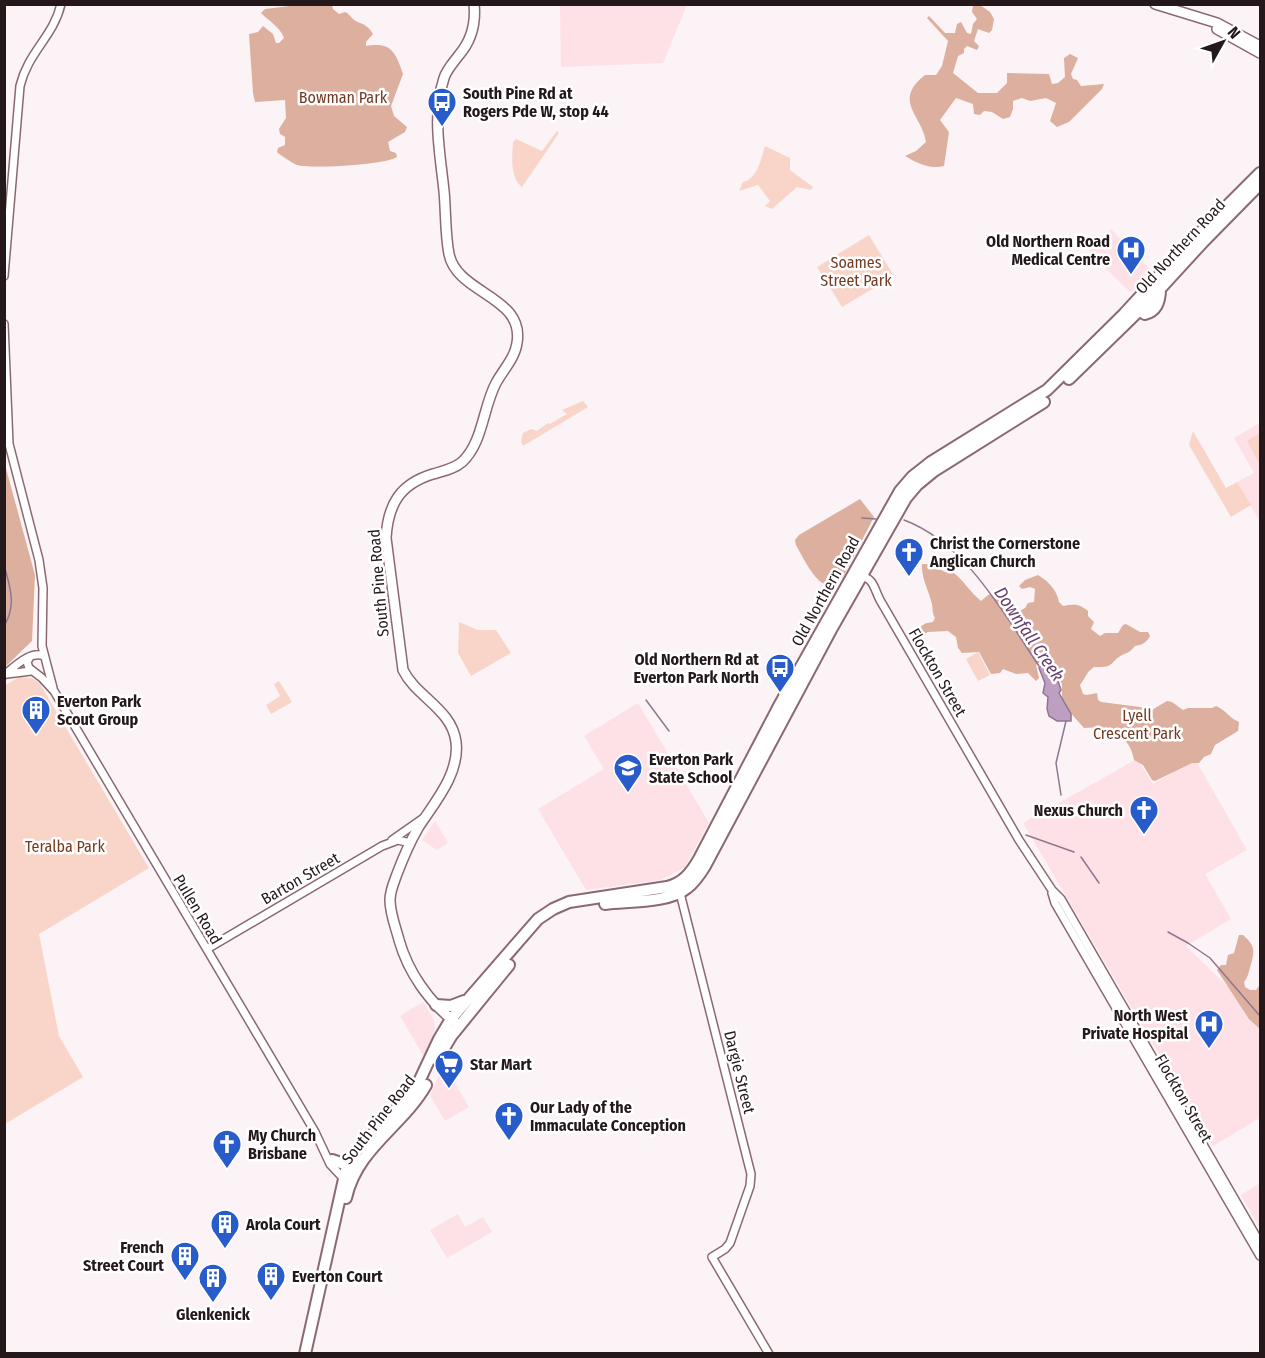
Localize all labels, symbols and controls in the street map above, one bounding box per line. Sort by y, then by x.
north arrow [1193,12,1253,72]
text: N [1224,23,1244,42]
place label: South Pine Rd at Rogers Pde W, stop 44 [463,84,609,121]
bus stop icon: South Pine Rd at Rogers Pde W, stop 44 [426,86,458,128]
park label: Bowman Park [299,88,388,107]
street label: Old Northern Road [1132,195,1229,298]
place label: Old Northern Road Medical Centre [986,232,1110,269]
hospital icon: Old Northern Road Medical Centre [1115,234,1147,276]
park label: Soames Street Park [820,253,892,290]
street label: South Pine Road [364,528,393,637]
street label: Old Northern Road [787,533,864,650]
place label: Christ the Cornerstone Anglican Church [929,534,1080,571]
church icon: Christ the Cornerstone Anglican Church [893,536,925,578]
water label: Downfall Creek [989,582,1069,686]
street label: Flockton Street [905,625,971,720]
place label: Old Northern Rd at Everton Park North [634,650,759,687]
bus stop icon: Old Northern Rd at Everton Park North [764,652,796,694]
place label: Everton Park Scout Group [57,692,142,729]
building icon: Everton Park Scout Group [20,694,52,736]
park label: Lyell Crescent Park [1093,706,1182,743]
place label: Everton Park State School [649,750,734,787]
school or university icon: Everton Park State School [612,752,644,794]
church icon: Nexus Church [1128,794,1160,836]
place label: Nexus Church [1034,801,1123,820]
park label: Teralba Park [25,837,105,856]
street label: Barton Street [258,848,343,908]
street label: Pullen Road [169,871,226,948]
place label: North West Private Hospital [1082,1006,1189,1043]
hospital icon: North West Private Hospital [1193,1008,1225,1050]
street label: Dargie Street [720,1029,759,1116]
supermarket icon: Star Mart [433,1048,465,1090]
street label: Flockton Street [1151,1051,1217,1146]
place label: Star Mart [470,1055,532,1074]
street label: South Pine Road [338,1071,419,1168]
place label: Our Lady of the Immaculate Conception [530,1098,686,1135]
church icon: Our Lady of the Immaculate Conception [493,1100,525,1142]
place label: My Church Brisbane [248,1126,316,1163]
church icon: My Church Brisbane [211,1128,243,1170]
building icon: Arola Court [209,1208,241,1250]
place label: Arola Court [245,1215,321,1234]
place label: French Street Court [83,1238,164,1275]
building icon: French Street Court [169,1240,201,1282]
building icon: Everton Court [255,1260,287,1302]
building icon: Glenkenick [197,1262,229,1304]
place label: Everton Court [292,1267,383,1286]
place label: Glenkenick [176,1305,251,1324]

